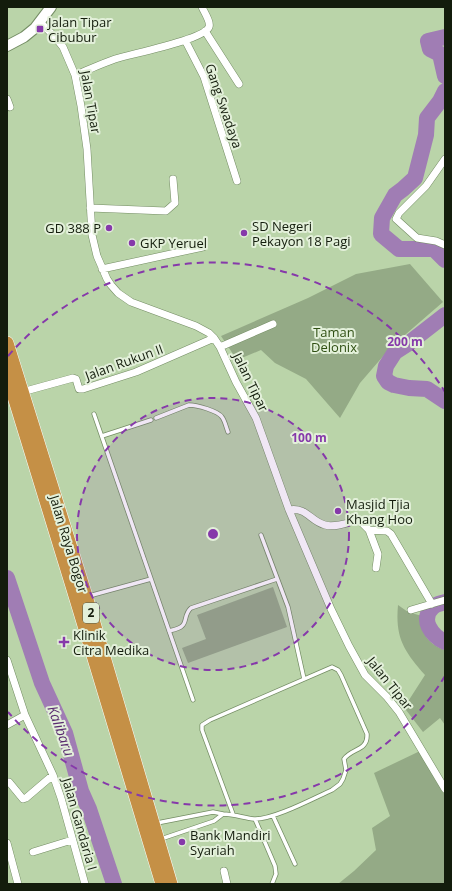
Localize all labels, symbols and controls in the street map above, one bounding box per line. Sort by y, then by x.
place label: Jalan Tipar Cibubur [46,13,112,46]
marker: Jalan Tipar Cibubur [35,24,45,34]
street label: Gang Swadaya [201,61,247,151]
street label: Jalan Tipar [76,67,105,136]
place label: SD Negeri Pekayon 18 Pagi [252,217,350,250]
place label: GD 388 P [45,219,101,237]
marker: GD 388 P [104,223,114,233]
marker: SD Negeri Pekayon 18 Pagi [239,228,249,238]
place label: GKP Yeruel [140,234,207,252]
marker: GKP Yeruel [127,238,137,248]
park label: Taman Delonix [311,323,357,356]
text: 200 m [387,333,423,350]
street label: Jalan Rukun II [81,340,166,385]
street label: Jalan Tipar [228,348,273,415]
text: 100 m [291,429,327,446]
street label: Jalan Raya Bogor [45,491,93,596]
place label: Masjid Tjia Khang Hoo [346,495,413,528]
marker: Masjid Tjia Khang Hoo [333,506,343,516]
centre of rings [206,527,220,541]
road number: 2 [83,603,99,623]
place label: Klinik Citra Medika [73,626,149,659]
marker: Klinik Citra Medika [58,636,70,648]
street label: Jalan Tipar [362,651,417,714]
water label: Kalibaru [44,703,79,759]
street label: Jalan Gandaria I [58,774,102,872]
place label: Bank Mandiri Syariah [190,826,271,859]
marker: Bank Mandiri Syariah [177,837,187,847]

